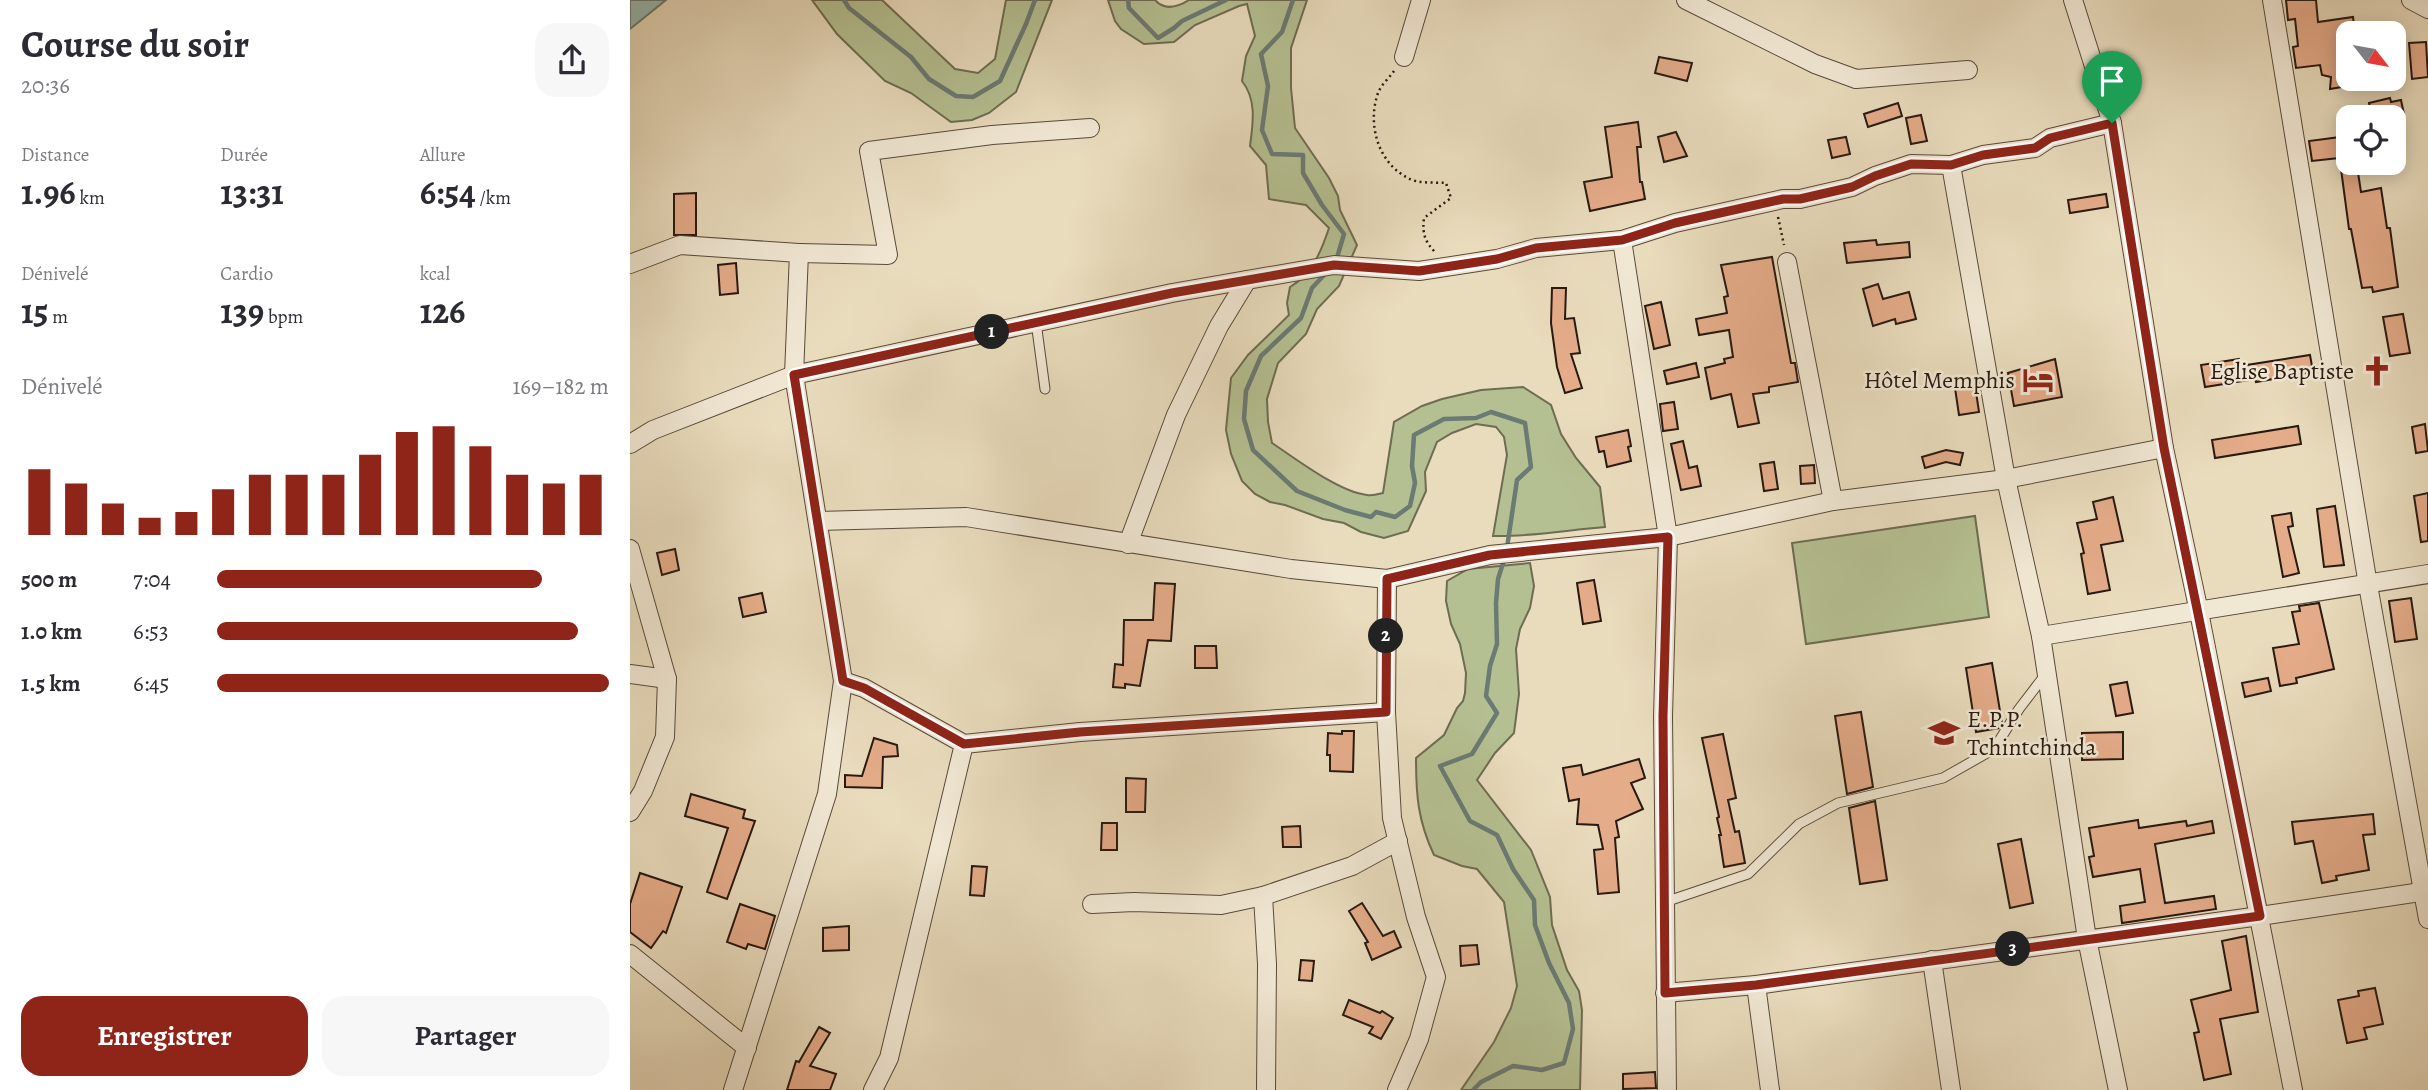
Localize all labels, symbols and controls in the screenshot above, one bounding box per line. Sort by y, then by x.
text: Course du soir [21,18,249,70]
north arrow [2336,21,2406,91]
map controls [2336,21,2406,175]
button: share [535,23,609,97]
pin [2082,51,2142,123]
icon: arrive [2093,62,2131,100]
text: 20:36 [21,70,70,101]
button: locate [2336,105,2406,175]
text: Distance [21,142,89,168]
text: Durée [220,142,268,168]
text: Allure [420,142,466,168]
text: 1.96 [21,168,76,216]
text: 13:31 [220,168,284,216]
text: 6:54 [420,168,476,216]
text: km [76,185,105,211]
text: /km [476,185,511,211]
text: Dénivelé [21,261,88,287]
text: Cardio [220,261,273,287]
text: kcal [420,261,450,287]
text: 15 [21,287,48,335]
text: 139 [220,287,264,335]
text: 126 [420,287,465,335]
text: m [48,304,68,330]
text: bpm [264,304,303,330]
pin: 1 [974,314,1010,350]
text: 1 [988,318,995,344]
church icon: Eglise Baptiste [2360,354,2394,388]
place label: Eglise Baptiste [2210,355,2354,387]
hotel icon: Hôtel Memphis [2021,363,2055,397]
place label: Hôtel Memphis [1864,364,2015,396]
text: Dénivelé [21,371,103,402]
text: 169–182 m [512,371,609,402]
text: 500 m [21,564,77,595]
text: 7:04 [133,564,171,595]
text: 1.0 km [21,616,82,647]
text: 6:53 [133,616,169,647]
pin: 2 [1368,618,1404,654]
text: 2 [1381,622,1390,648]
text: 1.5 km [21,668,81,699]
text: 6:45 [133,668,169,699]
place label: E.P.P. Tchintchinda [1967,703,2097,763]
school or university icon: E.P.P. Tchintchinda [1927,716,1961,750]
pin: 3 [1996,932,2030,967]
text: 3 [2008,935,2017,961]
button: Enregistrer [21,996,308,1076]
button: Partager [322,996,609,1076]

